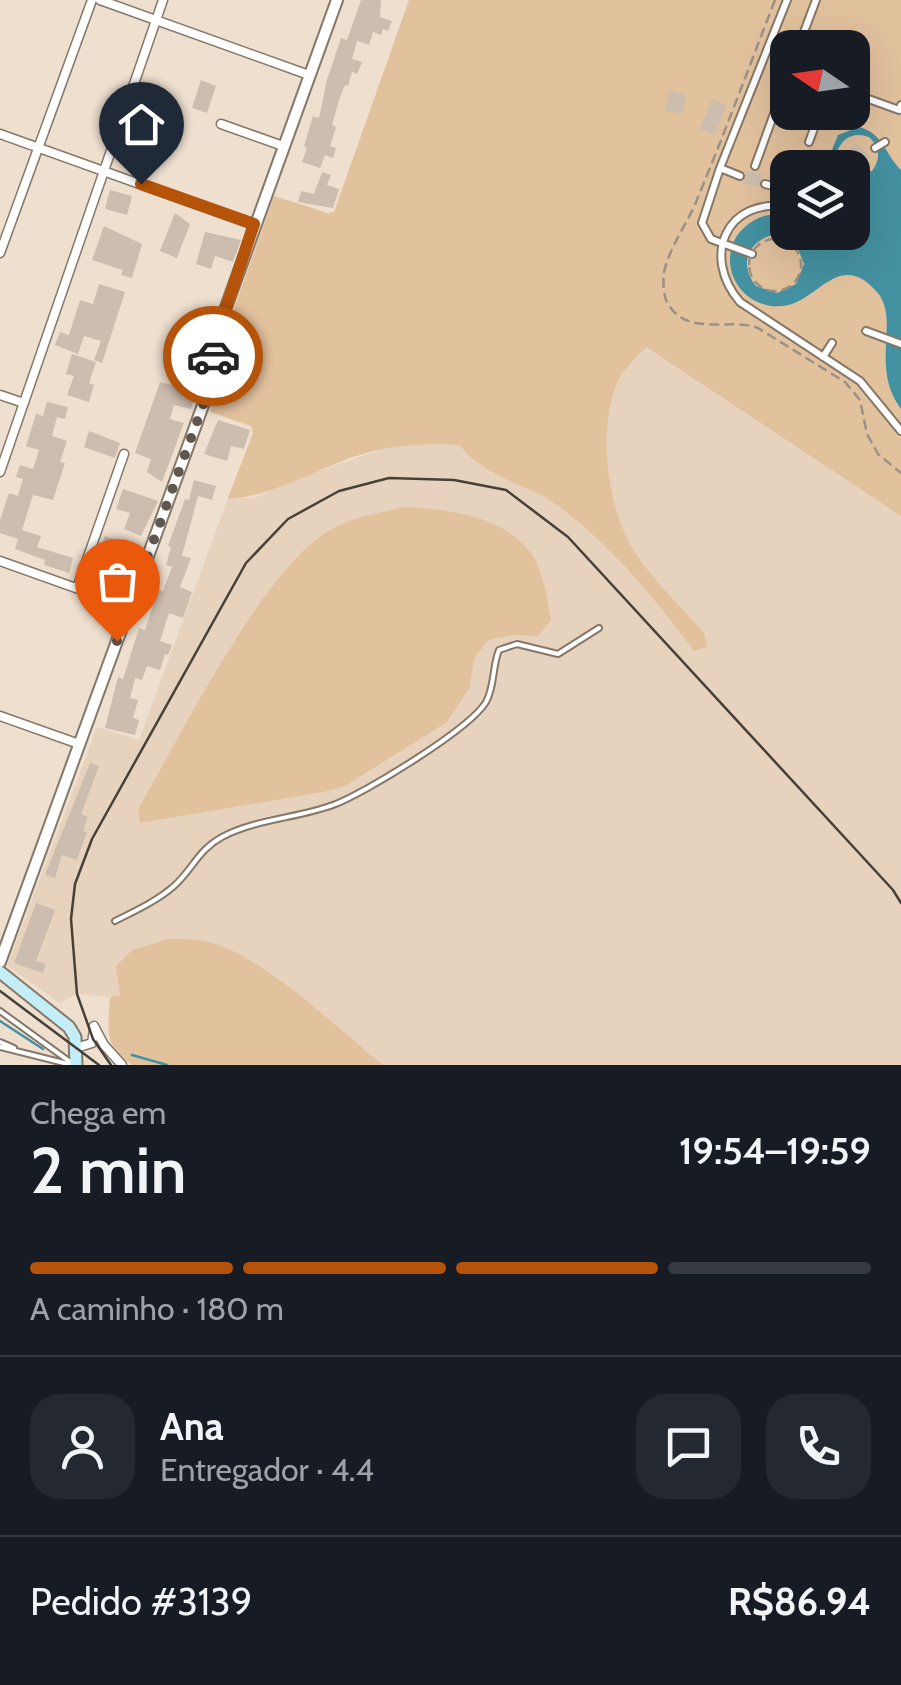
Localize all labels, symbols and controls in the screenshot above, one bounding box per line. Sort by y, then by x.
north arrow [770,30,870,130]
map controls [770,30,870,250]
pin [99,82,184,185]
icon: home [114,97,169,152]
button: layers [770,150,870,250]
courier [163,306,263,406]
icon: car [186,329,241,384]
pin [75,539,160,642]
icon: bag [90,554,145,609]
text: Chega em [30,1093,166,1132]
text: 19:54–19:59 [679,1127,871,1174]
text: 2 min [30,1130,187,1209]
text: A caminho · 180 m [30,1289,284,1328]
button: person [30,1394,135,1499]
button: chat [636,1394,741,1499]
button: phone [766,1394,871,1499]
text: Ana [160,1403,224,1450]
text: Entregador · 4.4 [160,1450,374,1489]
text: Pedido #3139 [30,1578,252,1625]
text: R$86.94 [728,1578,871,1625]

